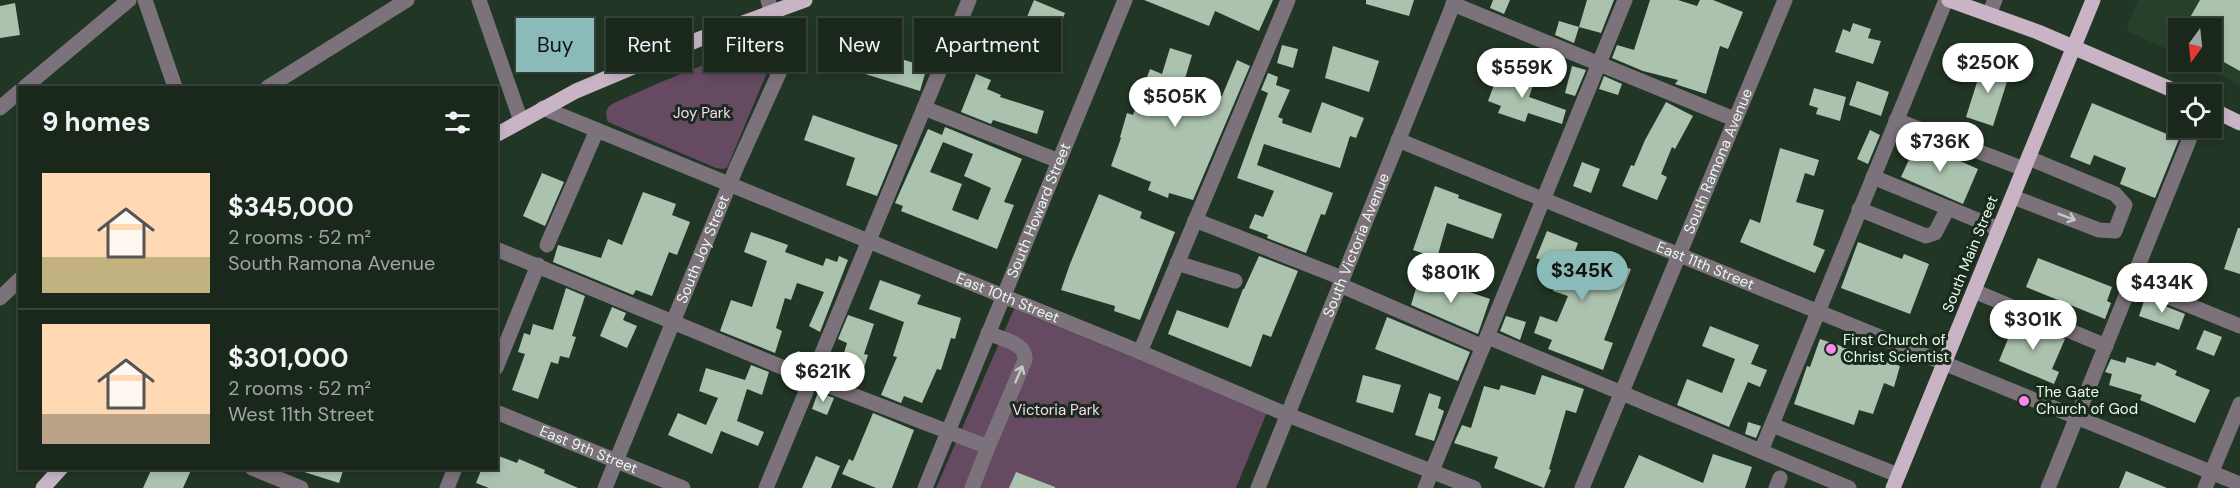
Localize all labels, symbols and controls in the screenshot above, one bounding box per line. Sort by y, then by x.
chip: Buy [516,18,594,72]
chip: Rent [606,18,692,72]
chip: Filters [704,18,806,72]
chip: New [818,18,902,72]
chip: Apartment [914,18,1061,72]
north arrow [2168,18,2222,72]
map controls [2168,18,2222,138]
pin: $250K [1946,43,2030,94]
pin: $559K [1480,48,1564,99]
text: $250K [1956,49,2020,75]
text: $559K [1491,54,1553,80]
pin: $505K [1133,77,1217,128]
text: $505K [1143,83,1207,109]
button: locate [2168,84,2222,138]
street label: South Ramona Avenue [1679,85,1757,237]
park label: Joy Park [673,103,731,123]
text: 9 homes [42,105,151,139]
icon: filters [441,106,474,139]
pin: $736K [1898,122,1982,173]
text: $736K [1910,128,1970,154]
street label: South Howard Street [1002,140,1075,281]
street label: South Victoria Avenue [1318,170,1394,320]
text: $345,000 [228,190,354,224]
street label: South Joy Street [672,192,734,306]
street label: South Main Street [1937,193,2003,315]
icon: home [90,197,162,269]
one-way arrow [2057,213,2076,224]
text: 2 rooms · 52 m² [228,224,371,250]
street label: East 11th Street [1653,237,1757,295]
text: South Ramona Avenue [228,250,435,276]
pin: $345K [1540,251,1624,302]
pin: $801K [1409,253,1493,304]
text: $345K [1551,257,1613,283]
text: $801K [1421,259,1481,285]
pin: $434K [2120,263,2204,314]
street label: East 10th Street [953,268,1062,328]
text: $434K [2130,269,2194,295]
pin: $301K [1991,300,2075,351]
text: $301K [2004,306,2062,332]
place label: First Church of Christ Scientist [1843,330,1949,367]
text: $301,000 [228,341,348,375]
marker: First Church of Christ Scientist [1824,342,1838,356]
icon: home [90,348,162,420]
pin: $621K [781,352,865,403]
text: $621K [795,358,851,384]
one-way arrow [1014,366,1025,384]
text: 2 rooms · 52 m² [228,375,371,401]
place label: The Gate Church of God [2036,382,2138,419]
marker: The Gate Church of God [2017,394,2031,408]
park label: Victoria Park [1012,400,1100,420]
text: West 11th Street [228,401,374,427]
street label: East 9th Street [537,421,641,479]

